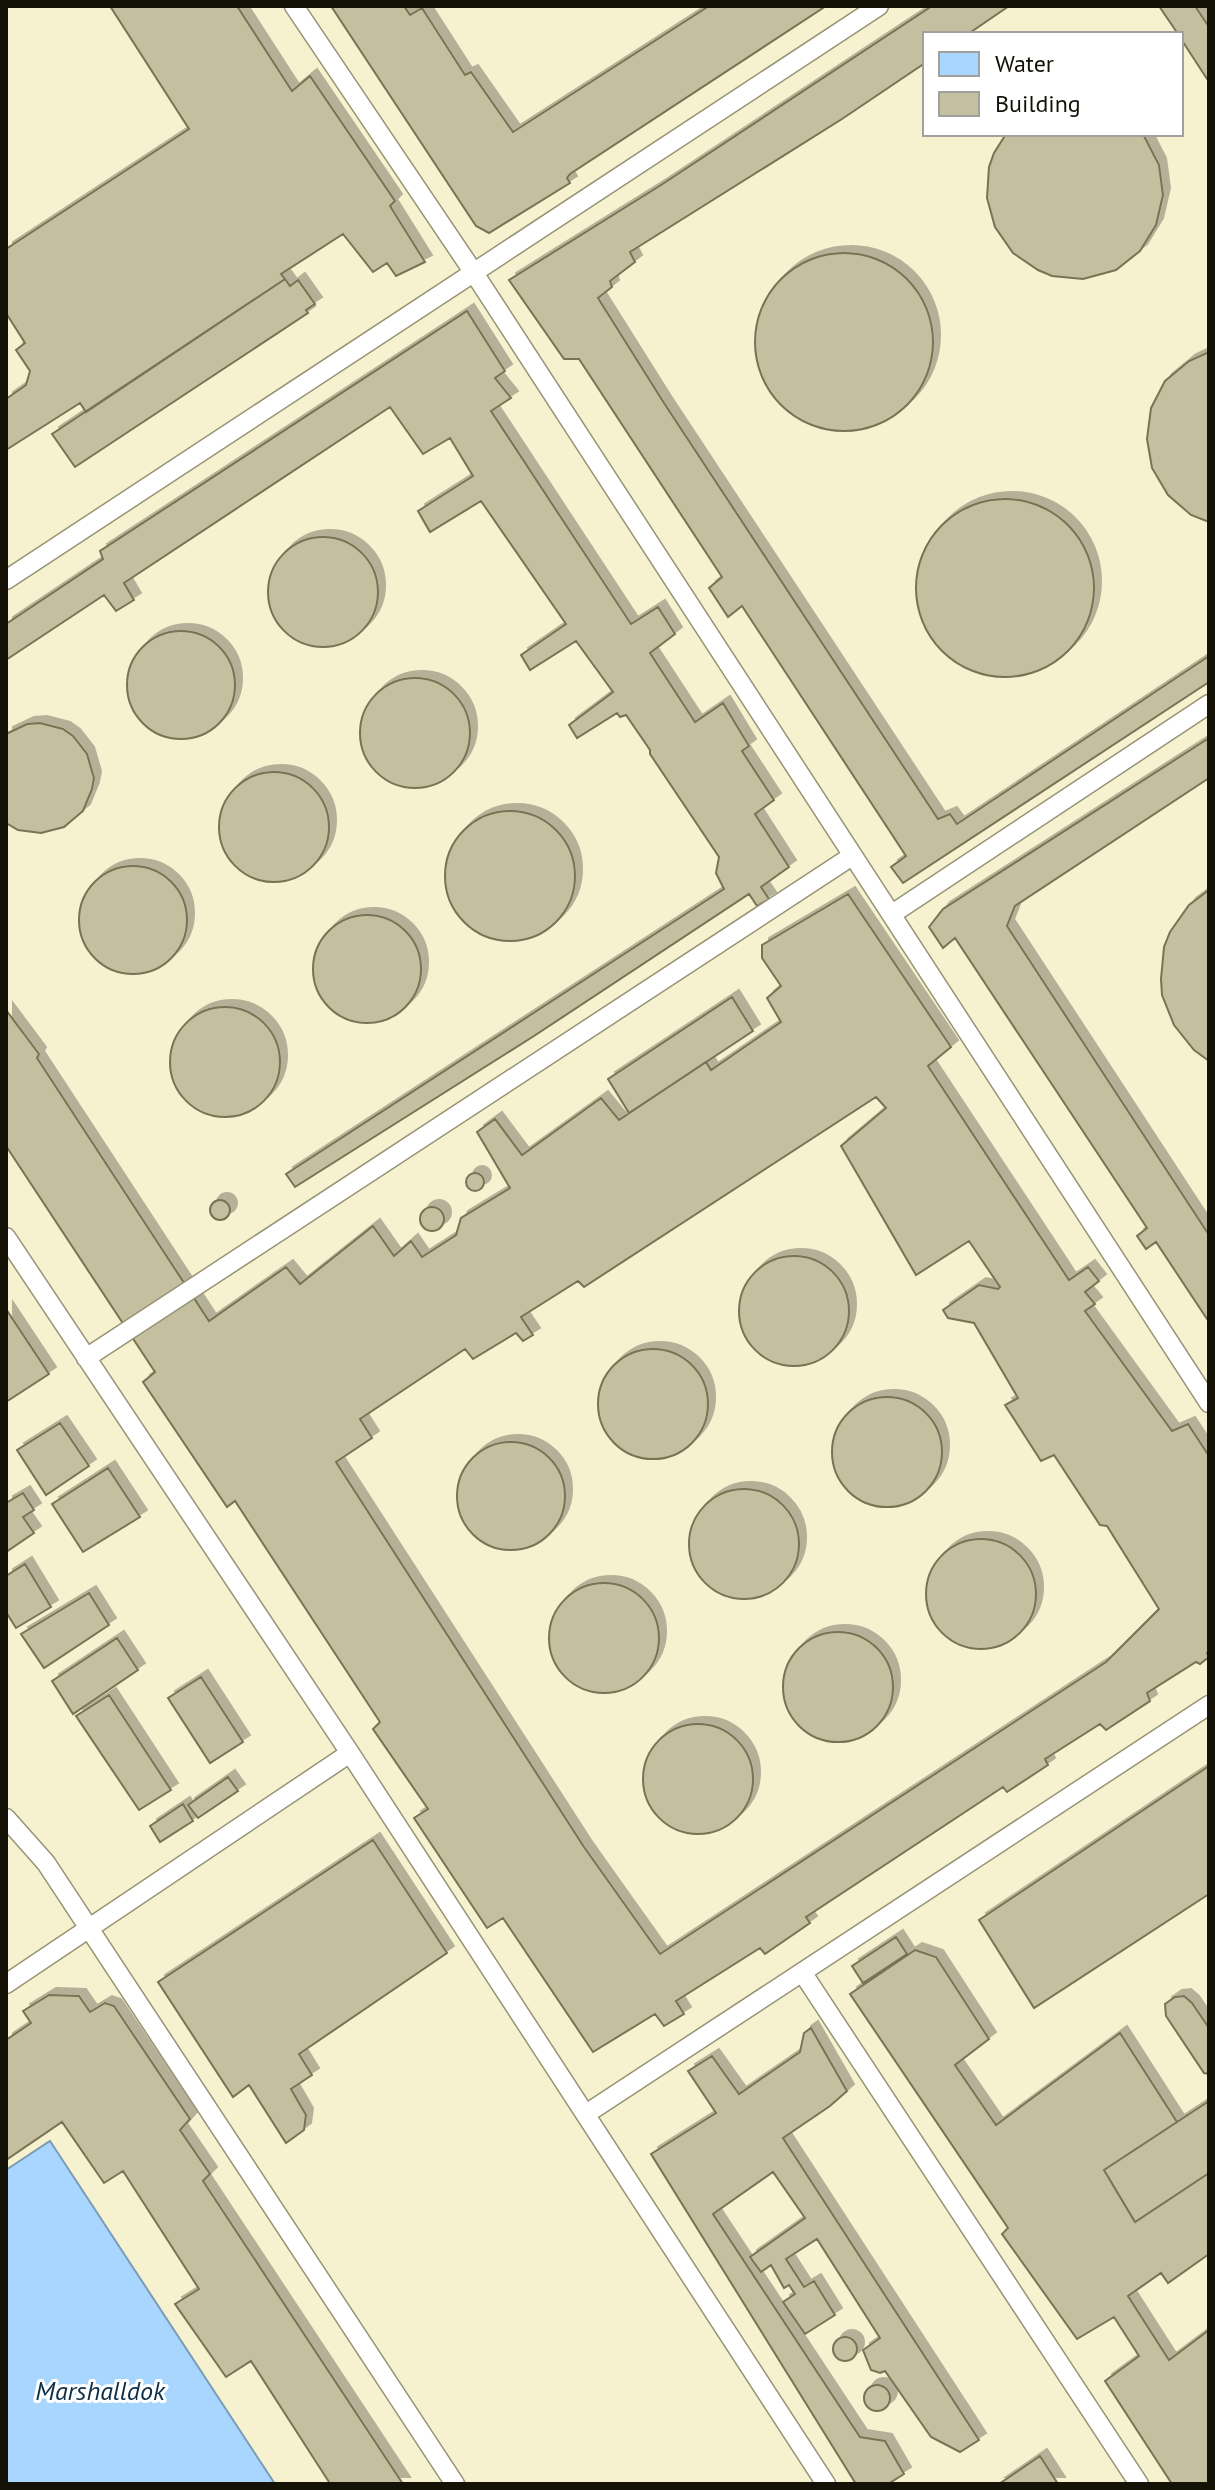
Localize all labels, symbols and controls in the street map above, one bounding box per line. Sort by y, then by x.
legend [923,32,1183,136]
text: Water [995,48,1054,79]
text: Building [995,88,1081,119]
water label: Marshalldok [35,2374,166,2407]

